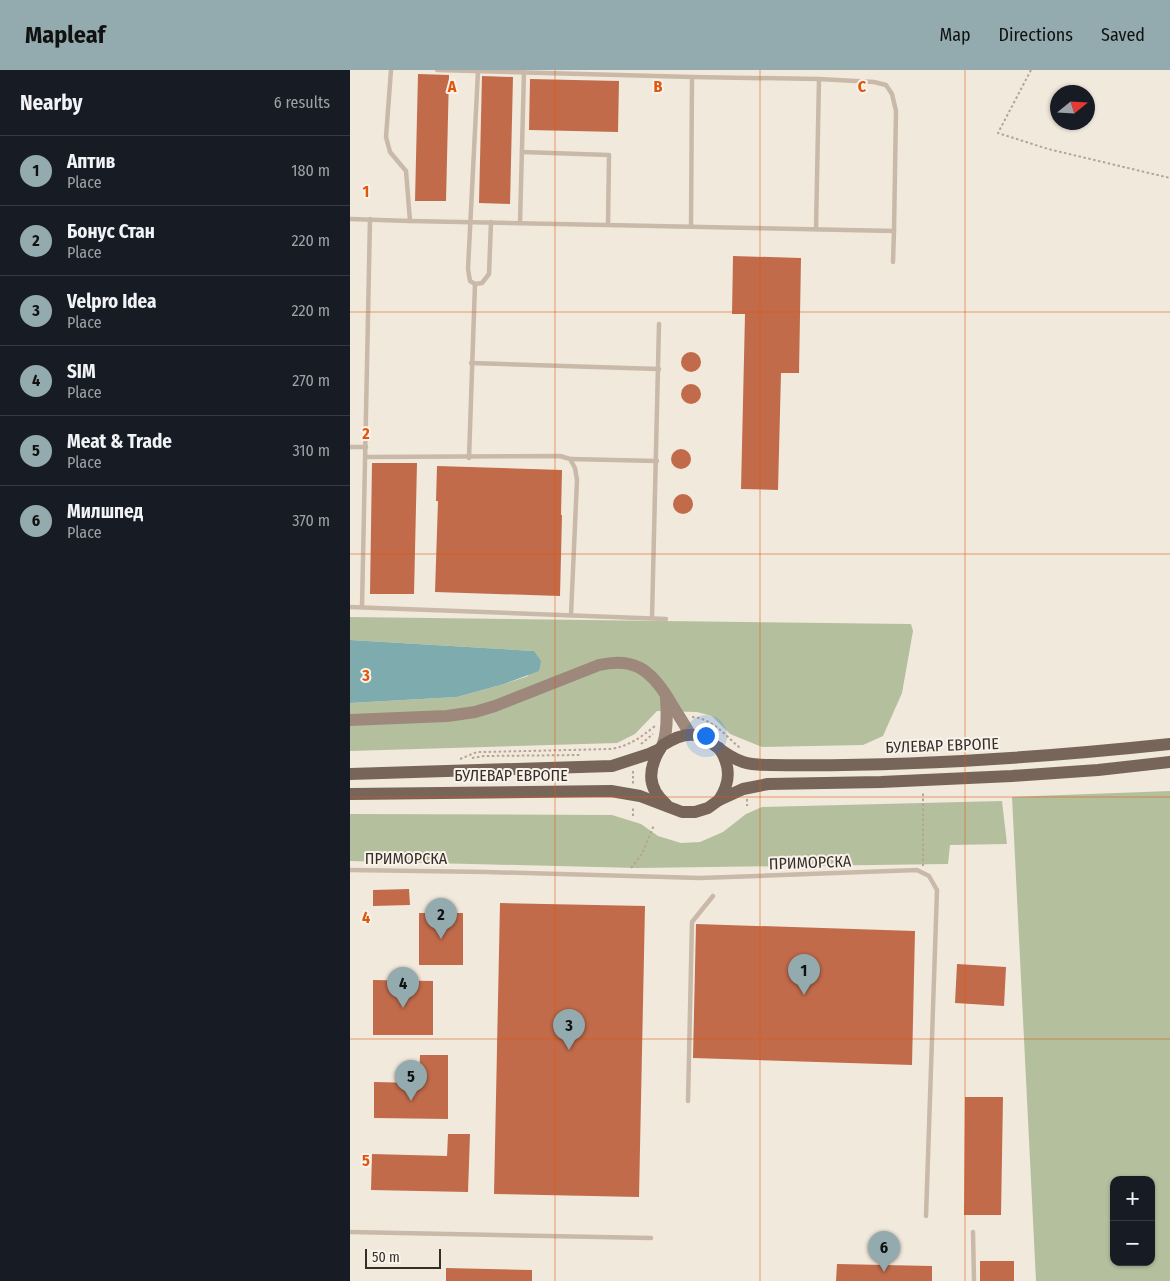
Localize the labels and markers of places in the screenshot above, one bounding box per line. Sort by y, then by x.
pin: 2 [425,898,457,939]
pin: 1 [788,954,820,995]
pin: 4 [387,967,419,1008]
pin: 3 [553,1009,585,1050]
pin: 5 [395,1060,427,1101]
pin: 6 [868,1231,900,1272]

